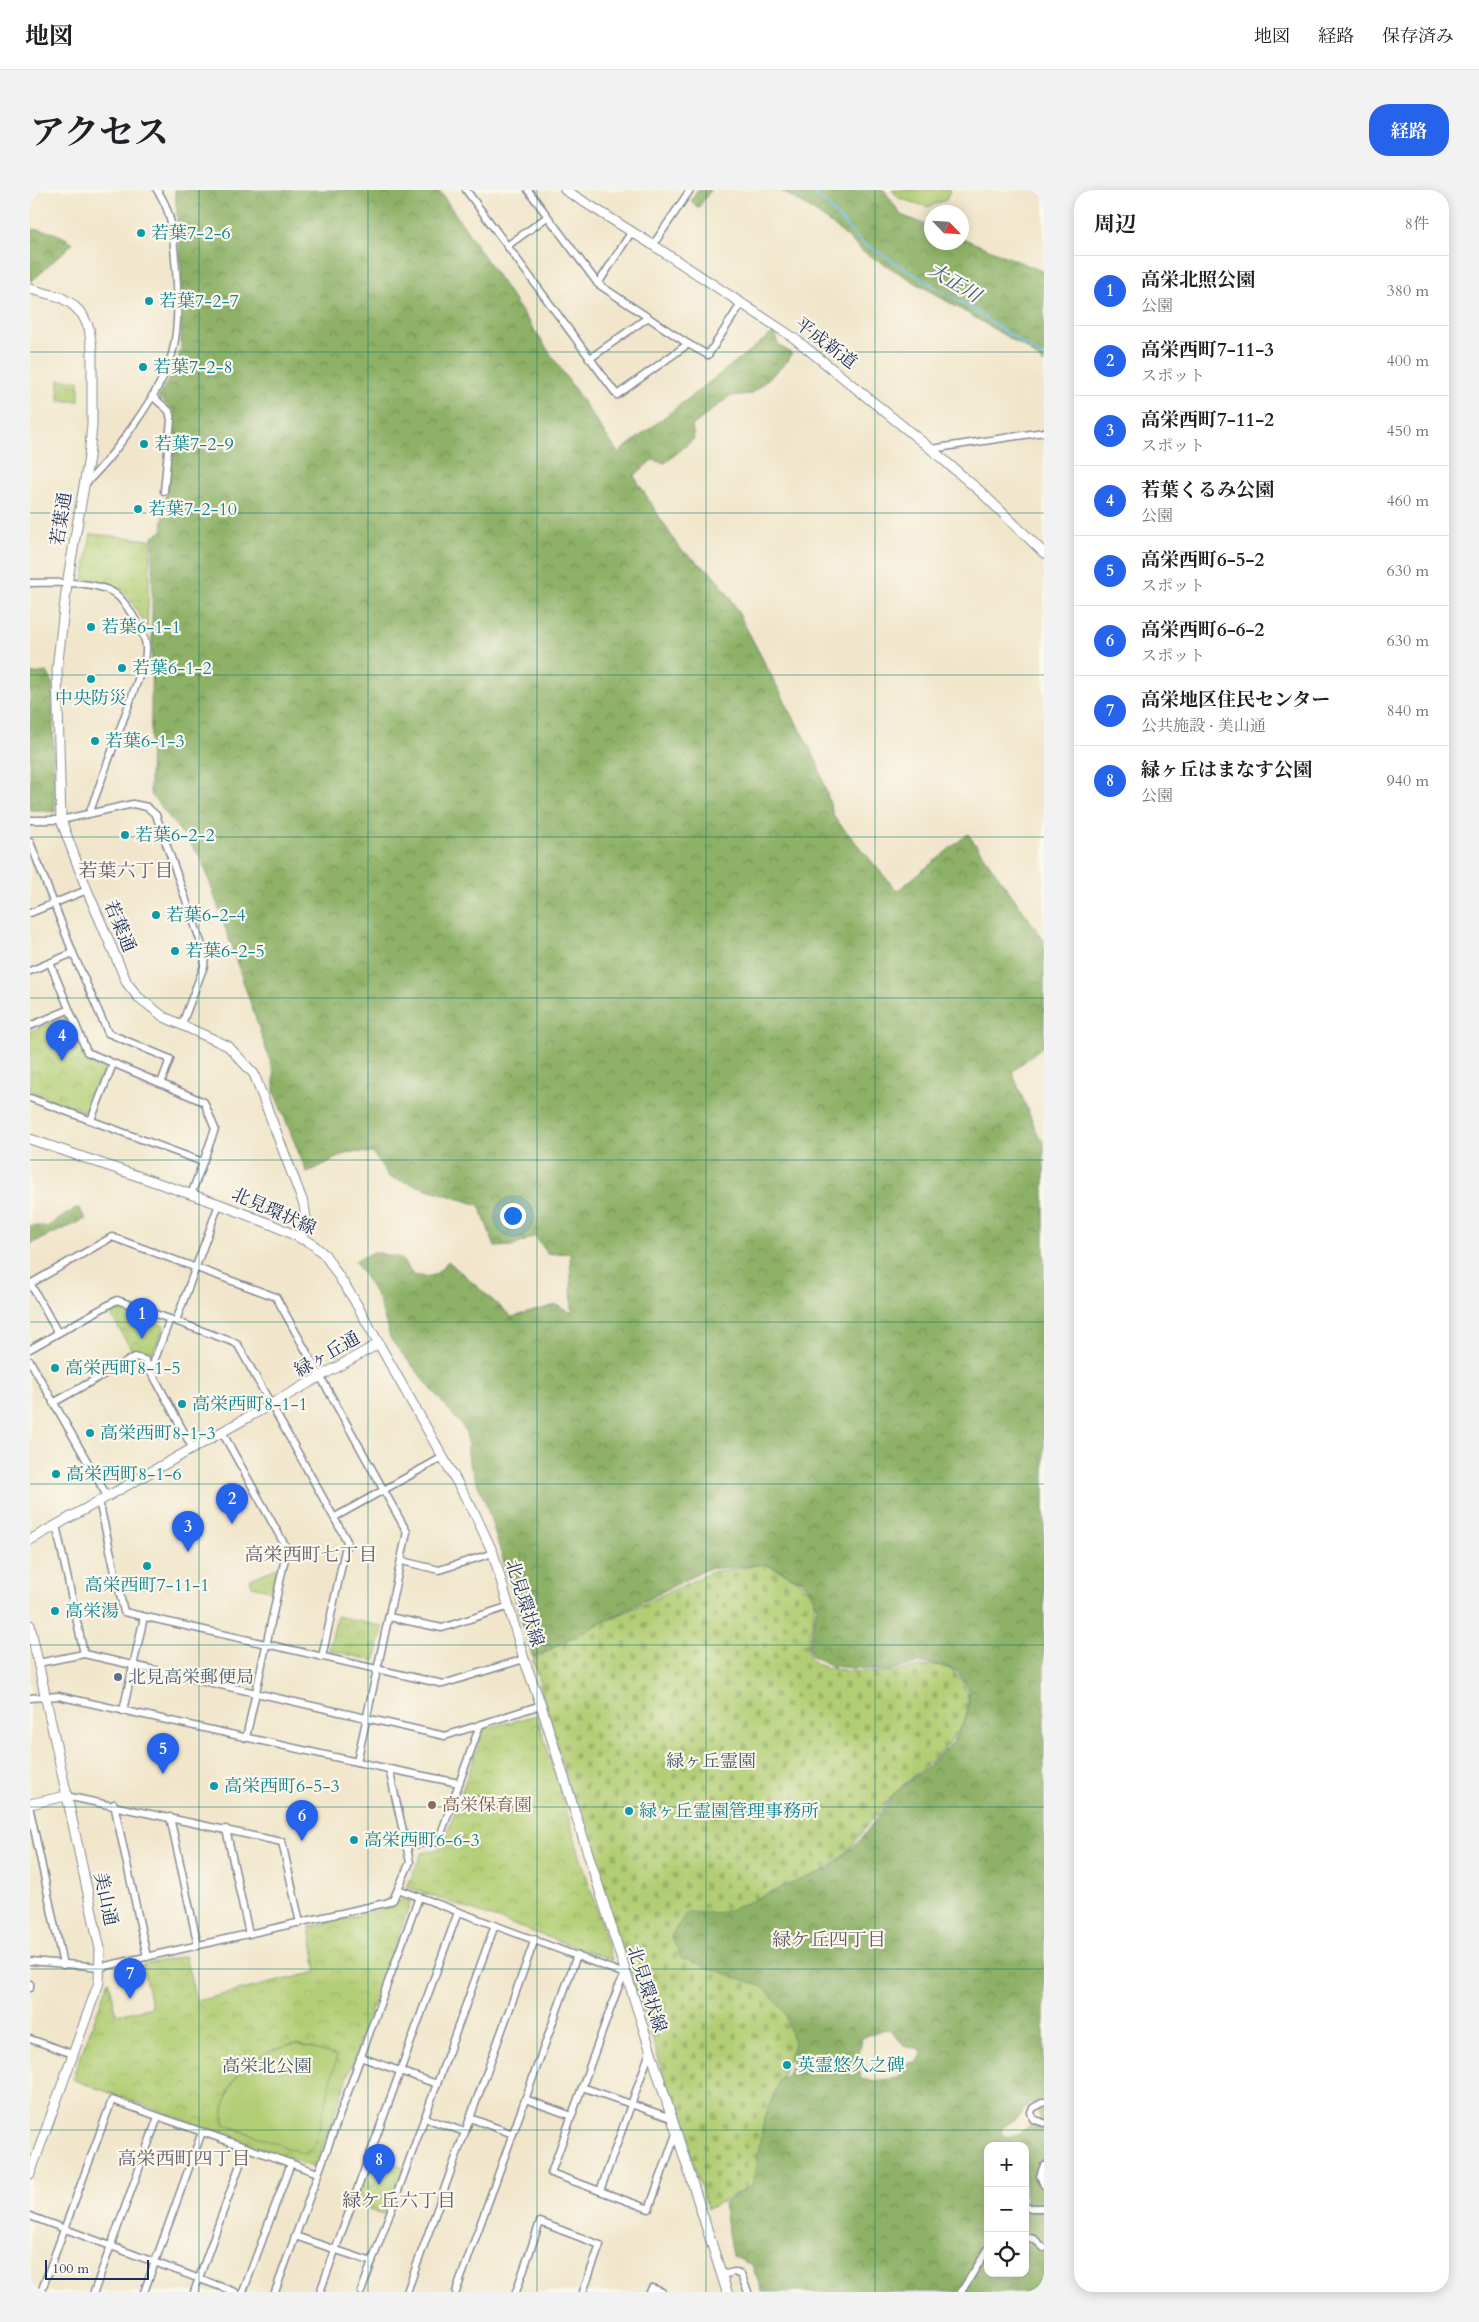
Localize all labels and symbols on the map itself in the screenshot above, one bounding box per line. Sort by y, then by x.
north arrow [924,205,969,250]
place label: 若葉7-2-6 [151,221,231,246]
marker: 若葉7-2-6 [135,227,147,239]
water label: 大正川 [923,257,987,310]
place label: 若葉7-2-7 [159,289,239,314]
marker: 若葉7-2-7 [143,295,155,307]
street label: 平成新道 [789,312,862,375]
place label: 若葉7-2-8 [153,355,233,380]
marker: 若葉7-2-8 [137,361,149,373]
place label: 若葉7-2-9 [154,432,234,457]
marker: 若葉7-2-9 [138,438,150,450]
street label: 若葉通 [45,490,78,548]
place label: 若葉7-2-10 [148,497,237,522]
marker: 若葉7-2-10 [132,503,144,515]
place label: 若葉6-1-1 [101,615,181,640]
marker: 若葉6-1-1 [85,621,97,633]
place label: 若葉6-1-2 [132,656,212,681]
marker: 若葉6-1-2 [116,662,128,674]
marker: 中央防災 [85,673,97,685]
place label: 中央防災 [55,686,127,711]
place label: 若葉6-1-3 [105,729,185,754]
marker: 若葉6-1-3 [89,735,101,747]
place label: 若葉6-2-2 [135,823,215,848]
marker: 若葉6-2-2 [119,829,131,841]
district label: 若葉六丁目 [78,858,174,884]
street label: 若葉通 [97,896,142,956]
place label: 若葉6-2-4 [166,903,246,928]
marker: 若葉6-2-4 [150,909,162,921]
place label: 若葉6-2-5 [185,939,265,964]
marker: 若葉6-2-5 [169,945,181,957]
pin: 4 [46,1020,78,1061]
street label: 北見環状線 [228,1182,320,1241]
your location [500,1203,526,1229]
pin: 1 [126,1298,158,1339]
street label: 緑ヶ丘通 [290,1326,365,1383]
place label: 高栄西町8-1-5 [65,1356,181,1381]
marker: 高栄西町8-1-5 [49,1362,61,1374]
place label: 高栄西町8-1-1 [192,1392,308,1417]
marker: 高栄西町8-1-1 [176,1398,188,1410]
place label: 高栄西町8-1-3 [100,1421,216,1446]
marker: 高栄西町8-1-3 [84,1427,96,1439]
place label: 高栄西町8-1-6 [66,1462,182,1487]
marker: 高栄西町8-1-6 [50,1468,62,1480]
pin: 2 [216,1483,248,1524]
pin: 3 [172,1511,204,1552]
district label: 高栄西町七丁目 [244,1542,378,1568]
street label: 北見環状線 [499,1556,550,1650]
marker: 高栄西町7-11-1 [141,1560,153,1572]
place label: 高栄西町7-11-1 [85,1573,209,1598]
place label: 高栄湯 [65,1599,119,1624]
marker: 高栄湯 [49,1605,61,1617]
place label: 北見高栄郵便局 [128,1665,254,1690]
marker: 北見高栄郵便局 [112,1671,124,1683]
pin: 5 [147,1733,179,1774]
park label: 緑ヶ丘霊園 [666,1749,756,1774]
place label: 高栄西町6-5-3 [224,1774,340,1799]
marker: 高栄西町6-5-3 [208,1780,220,1792]
place label: 高栄保育園 [442,1793,532,1818]
marker: 高栄保育園 [426,1799,438,1811]
place label: 緑ヶ丘霊園管理事務所 [639,1799,819,1824]
pin: 6 [286,1800,318,1841]
marker: 緑ヶ丘霊園管理事務所 [623,1805,635,1817]
place label: 高栄西町6-6-3 [364,1828,480,1853]
marker: 高栄西町6-6-3 [348,1834,360,1846]
street label: 美山通 [88,1870,123,1928]
district label: 緑ケ丘四丁目 [772,1927,886,1953]
street label: 北見環状線 [621,1942,672,2036]
pin: 7 [114,1958,146,1999]
place label: 英霊悠久之碑 [797,2053,905,2078]
park label: 高栄北公園 [222,2054,312,2079]
marker: 英霊悠久之碑 [781,2059,793,2071]
pin: 8 [363,2144,395,2185]
district label: 高栄西町四丁目 [117,2146,251,2172]
district label: 緑ケ丘六丁目 [342,2188,456,2214]
scale bar [45,2257,149,2280]

